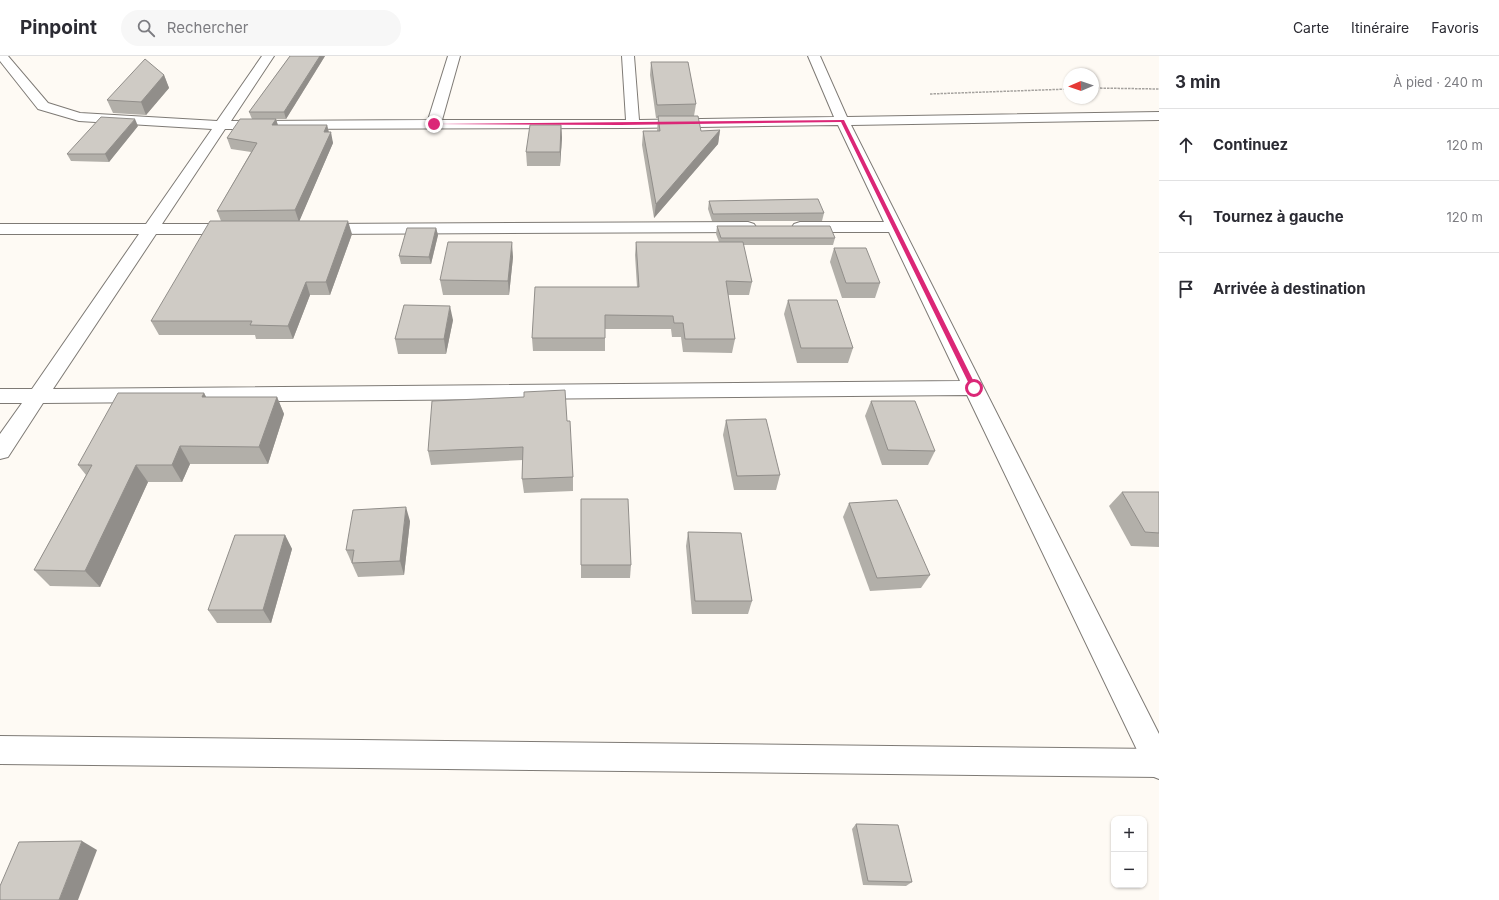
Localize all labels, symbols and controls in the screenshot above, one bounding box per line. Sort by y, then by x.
search box [121,10,401,46]
text: Pinpoint [20,16,97,39]
icon: search [135,17,157,39]
text: Rechercher [167,18,248,37]
text: Carte [1293,19,1329,36]
text: Itinéraire [1351,19,1409,36]
text: Favoris [1431,19,1479,36]
north arrow [1063,68,1099,104]
text: 3 min [1175,72,1221,92]
text: À pied · 240 m [1393,74,1483,90]
route end [425,115,443,133]
icon: ahead [1175,134,1197,156]
text: Continuez [1213,135,1288,154]
text: 120 m [1447,137,1483,153]
icon: left [1175,206,1197,228]
text: Tournez à gauche [1213,207,1344,226]
text: 120 m [1447,209,1483,225]
icon: arrive [1175,278,1197,300]
text: Arrivée à destination [1213,279,1366,298]
route start [965,379,983,397]
map controls [1111,816,1147,888]
button: + [1111,816,1147,852]
button: − [1111,852,1147,888]

